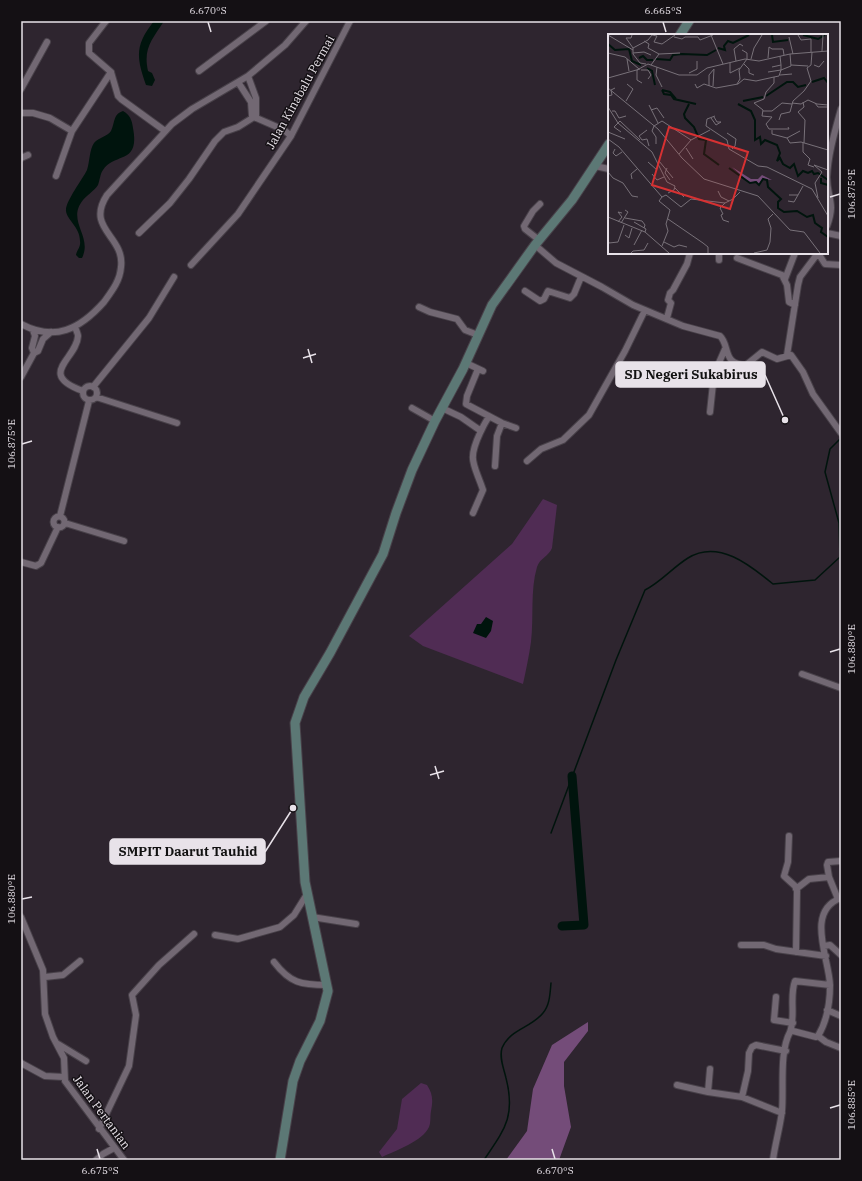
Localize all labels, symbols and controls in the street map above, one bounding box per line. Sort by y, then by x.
text: 6.670°S [189,4,227,17]
text: 6.665°S [644,4,682,17]
street label: Jalan Kinabalu Permai [263,32,338,151]
inset map [608,34,828,254]
text: 106.875°E [845,169,858,219]
callout: SD Negeri Sukabirus [616,362,765,387]
text: SD Negeri Sukabirus [624,366,758,383]
text: 106.875°E [5,419,18,469]
text: 106.880°E [845,624,858,674]
callout: SMPIT Daarut Tauhid [110,839,265,864]
text: SMPIT Daarut Tauhid [119,843,257,860]
text: 106.880°E [5,874,18,924]
street label: Jalan Pertanian [70,1072,134,1152]
text: 106.885°E [845,1080,858,1130]
text: 6.675°S [81,1164,119,1177]
text: 6.670°S [536,1164,574,1177]

